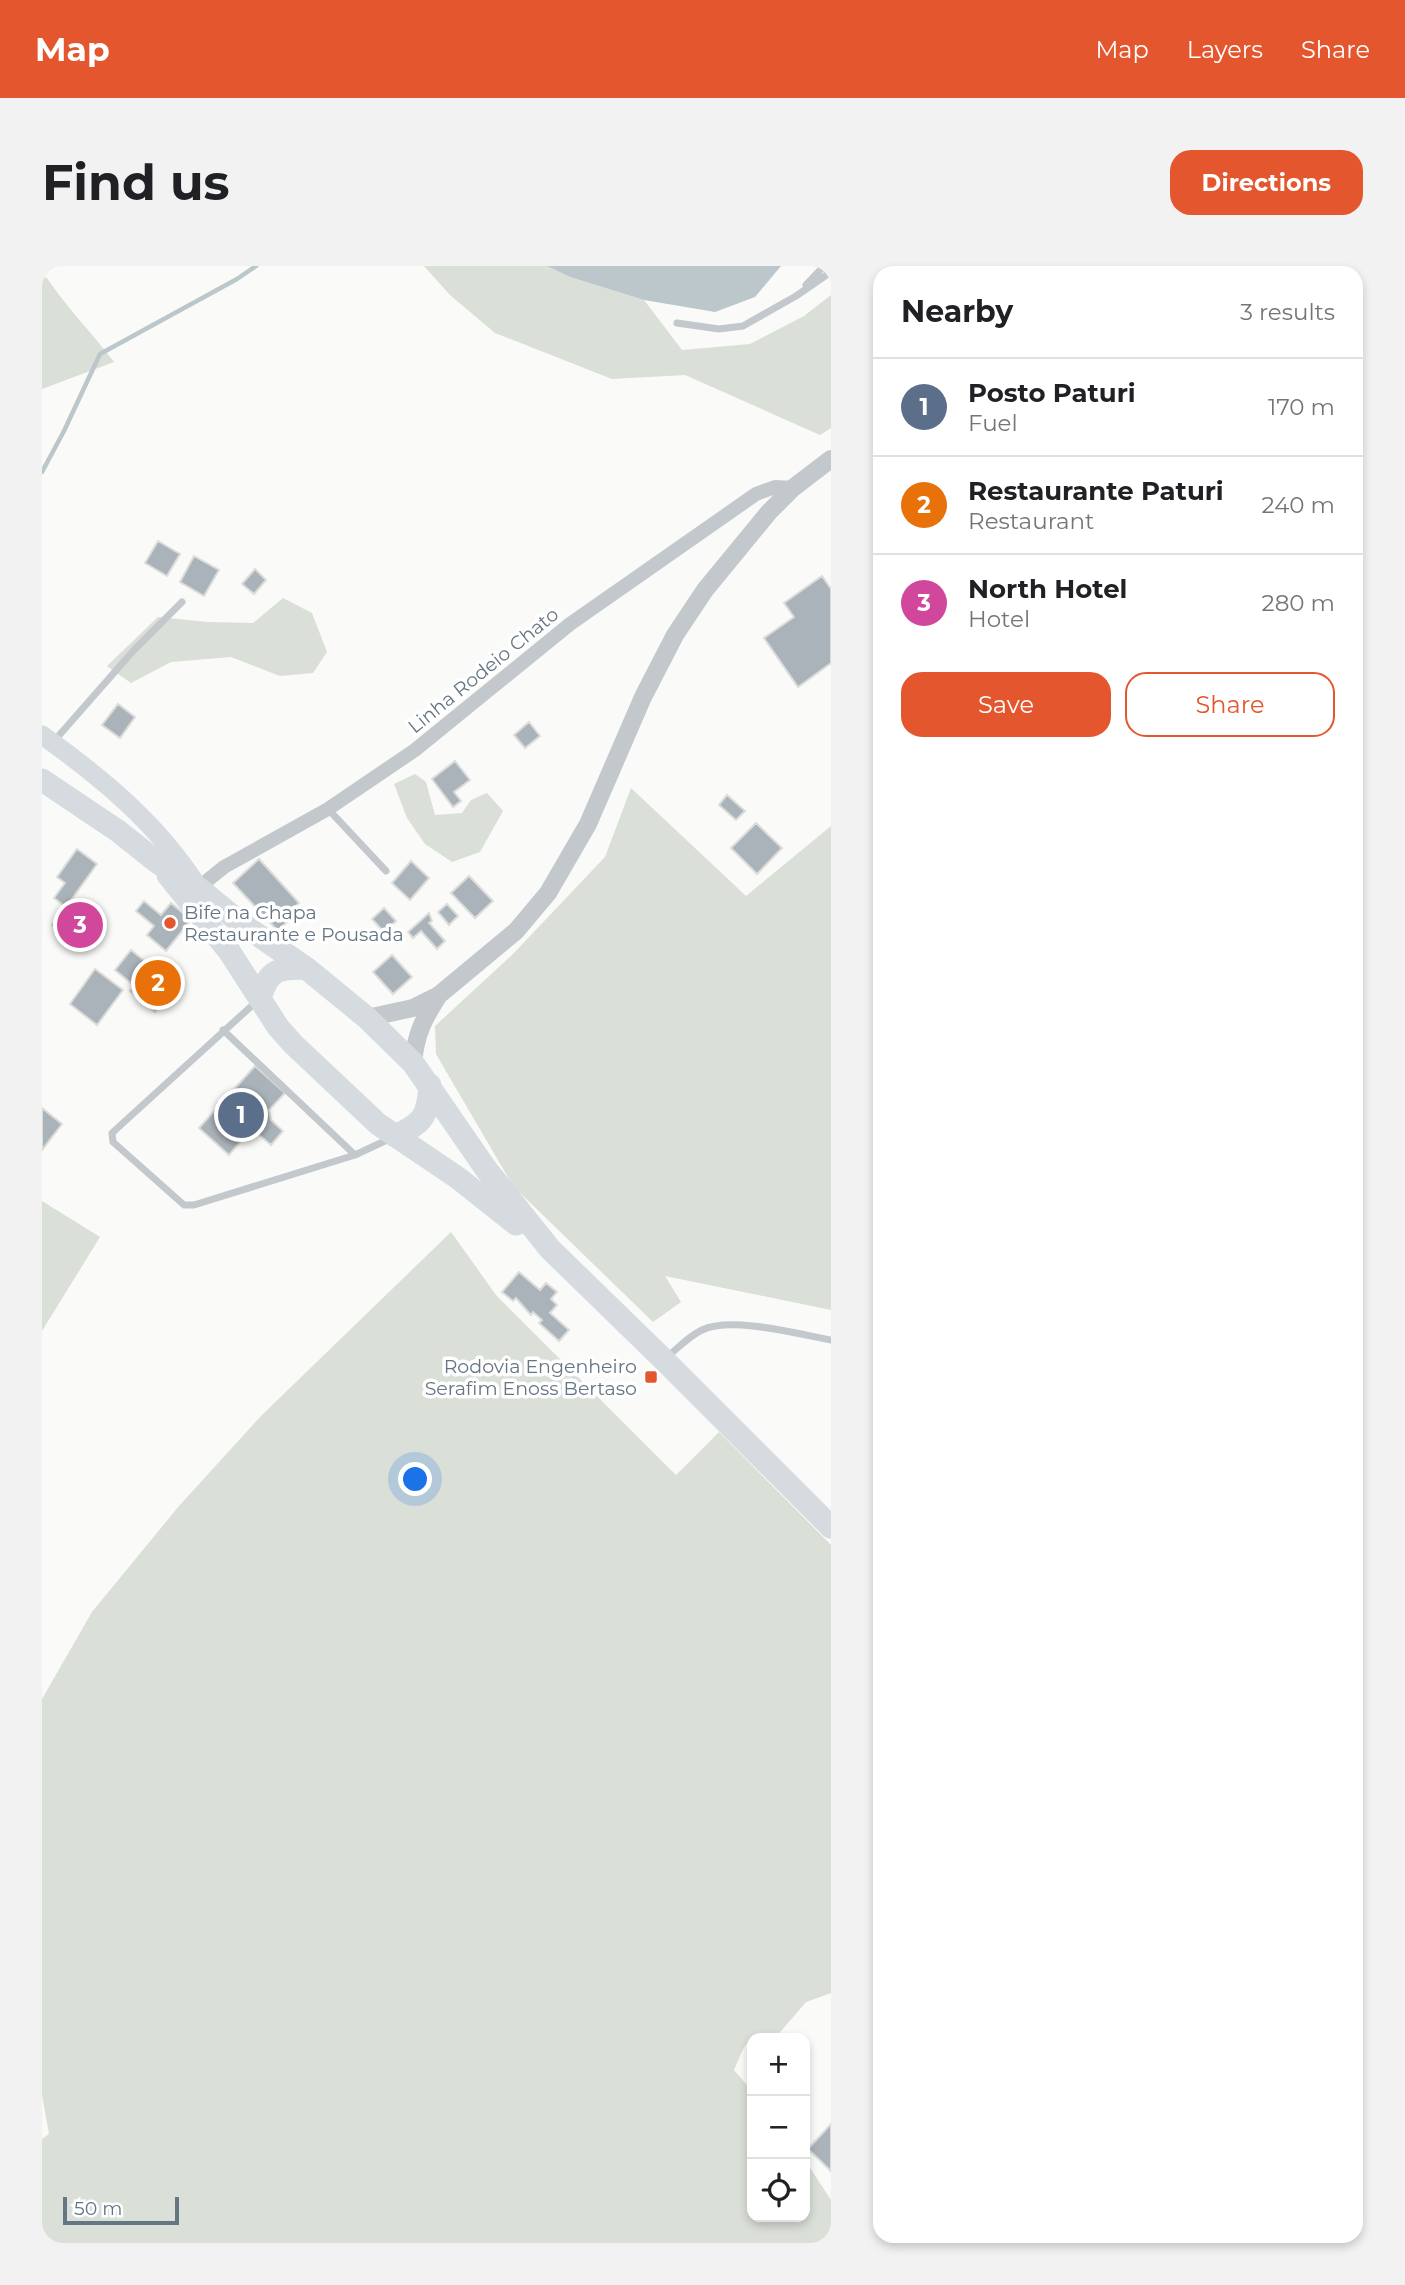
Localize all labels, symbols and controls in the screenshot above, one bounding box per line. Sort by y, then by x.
text: Map [35,29,110,69]
text: Map [1095,35,1149,64]
text: Layers [1187,35,1263,64]
text: Share [1301,35,1370,64]
button: Directions [1170,150,1363,215]
text: Find us [42,153,230,212]
text: Nearby [901,293,1013,330]
text: 3 results [1240,298,1335,326]
text: Posto Paturi [968,377,1136,409]
text: 1 [919,393,929,421]
text: 170 m [1268,393,1335,421]
text: Fuel [968,409,1018,437]
text: Restaurante Paturi [968,475,1224,507]
text: 2 [917,491,931,519]
text: 240 m [1262,491,1335,519]
text: Restaurant [968,507,1094,535]
text: North Hotel [968,573,1127,605]
text: 3 [917,589,931,617]
text: 280 m [1262,589,1335,617]
street label: Linha Rodeio Chato [403,603,563,738]
text: Hotel [968,605,1030,633]
button: Save [901,672,1111,737]
button: Share [1125,672,1335,737]
pin: 3 [57,899,103,951]
place label: Bife na Chapa Restaurante e Pousada [184,901,404,946]
marker: Bife na Chapa Restaurante e Pousada [162,915,178,931]
pin: 2 [135,957,181,1009]
pin: 1 [218,1089,264,1141]
place label: Rodovia Engenheiro Serafim Enoss Bertaso [425,1355,637,1400]
marker: Rodovia Engenheiro Serafim Enoss Bertaso [643,1369,659,1385]
your location [398,1462,432,1496]
map controls [747,2033,810,2222]
button: + [747,2033,810,2096]
button: − [747,2096,810,2159]
button: locate [747,2159,810,2222]
scale bar [63,2194,178,2226]
text: 50 m [74,2197,122,2220]

